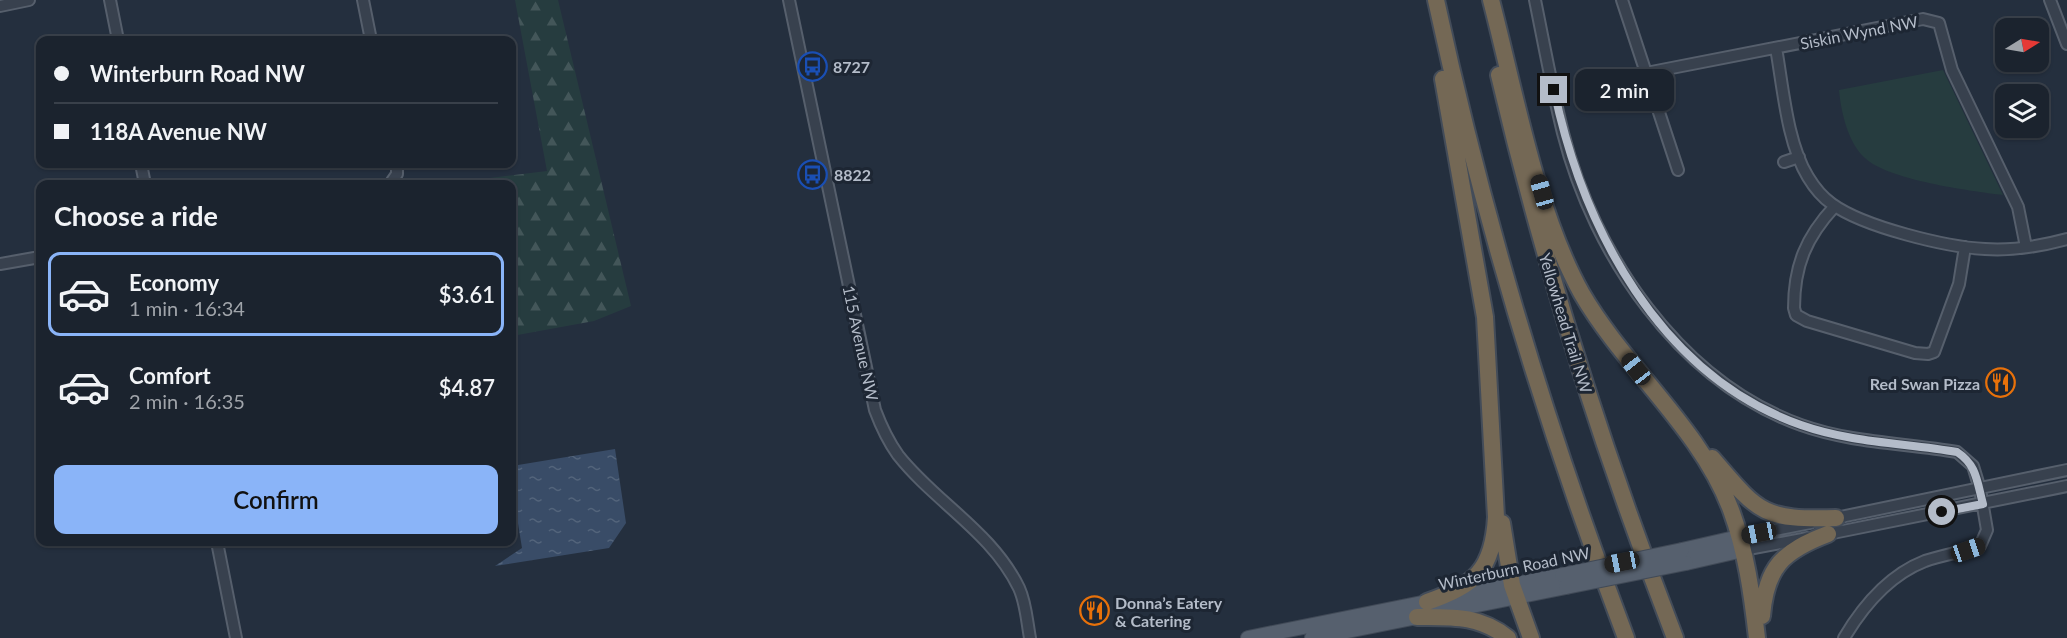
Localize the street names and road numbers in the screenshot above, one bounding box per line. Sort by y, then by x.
street label: Siskin Wynd NW [1799,11,1920,53]
street label: Yellowhead Trail NW [1536,251,1596,396]
street label: 115 Avenue NW [840,284,883,403]
street label: Winterburn Road NW [1437,543,1592,593]

